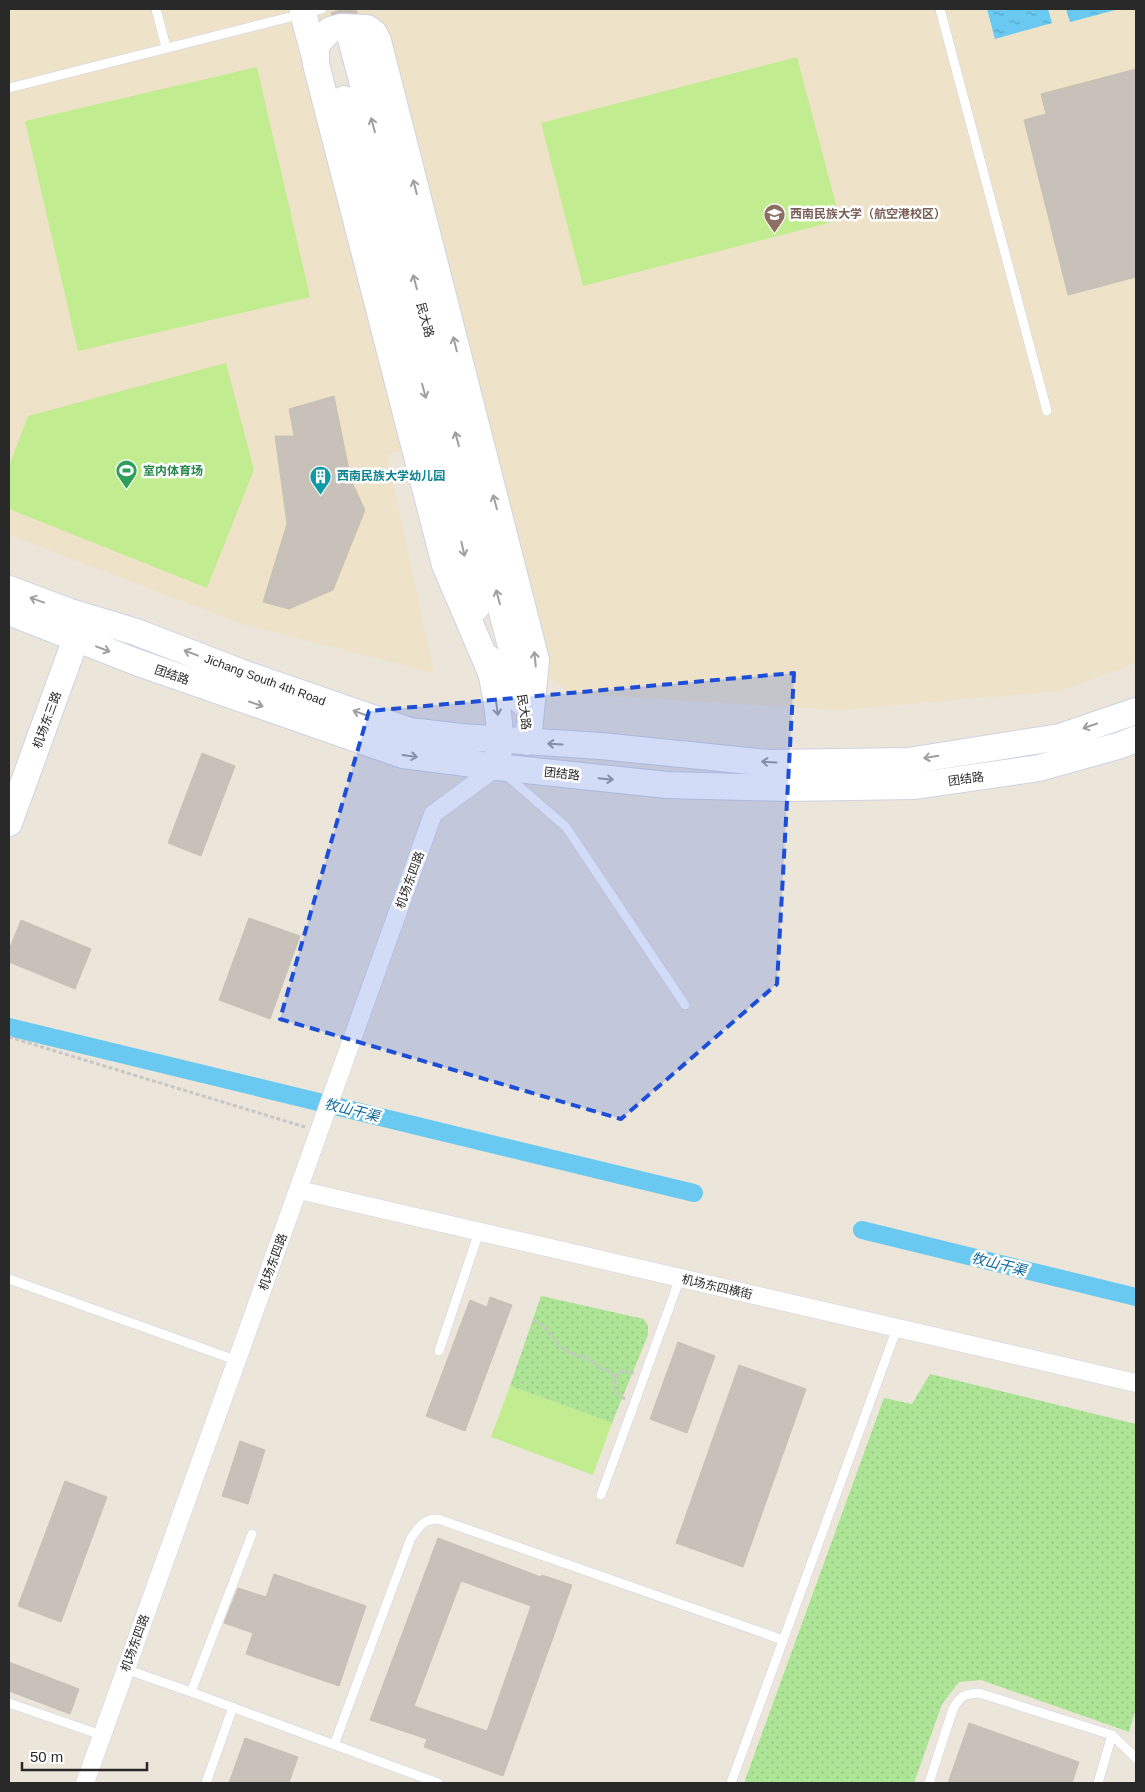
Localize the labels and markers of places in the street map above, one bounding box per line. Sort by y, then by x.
school or university icon: 西南民族大学（航空港校区） [762,202,786,233]
place label: 西南民族大学（航空港校区） [790,207,946,221]
sports icon: 室内体育场 [115,459,139,490]
place label: 室内体育场 [143,464,203,478]
building icon: 西南民族大学幼儿园 [309,464,333,495]
place label: 西南民族大学幼儿园 [337,469,445,483]

